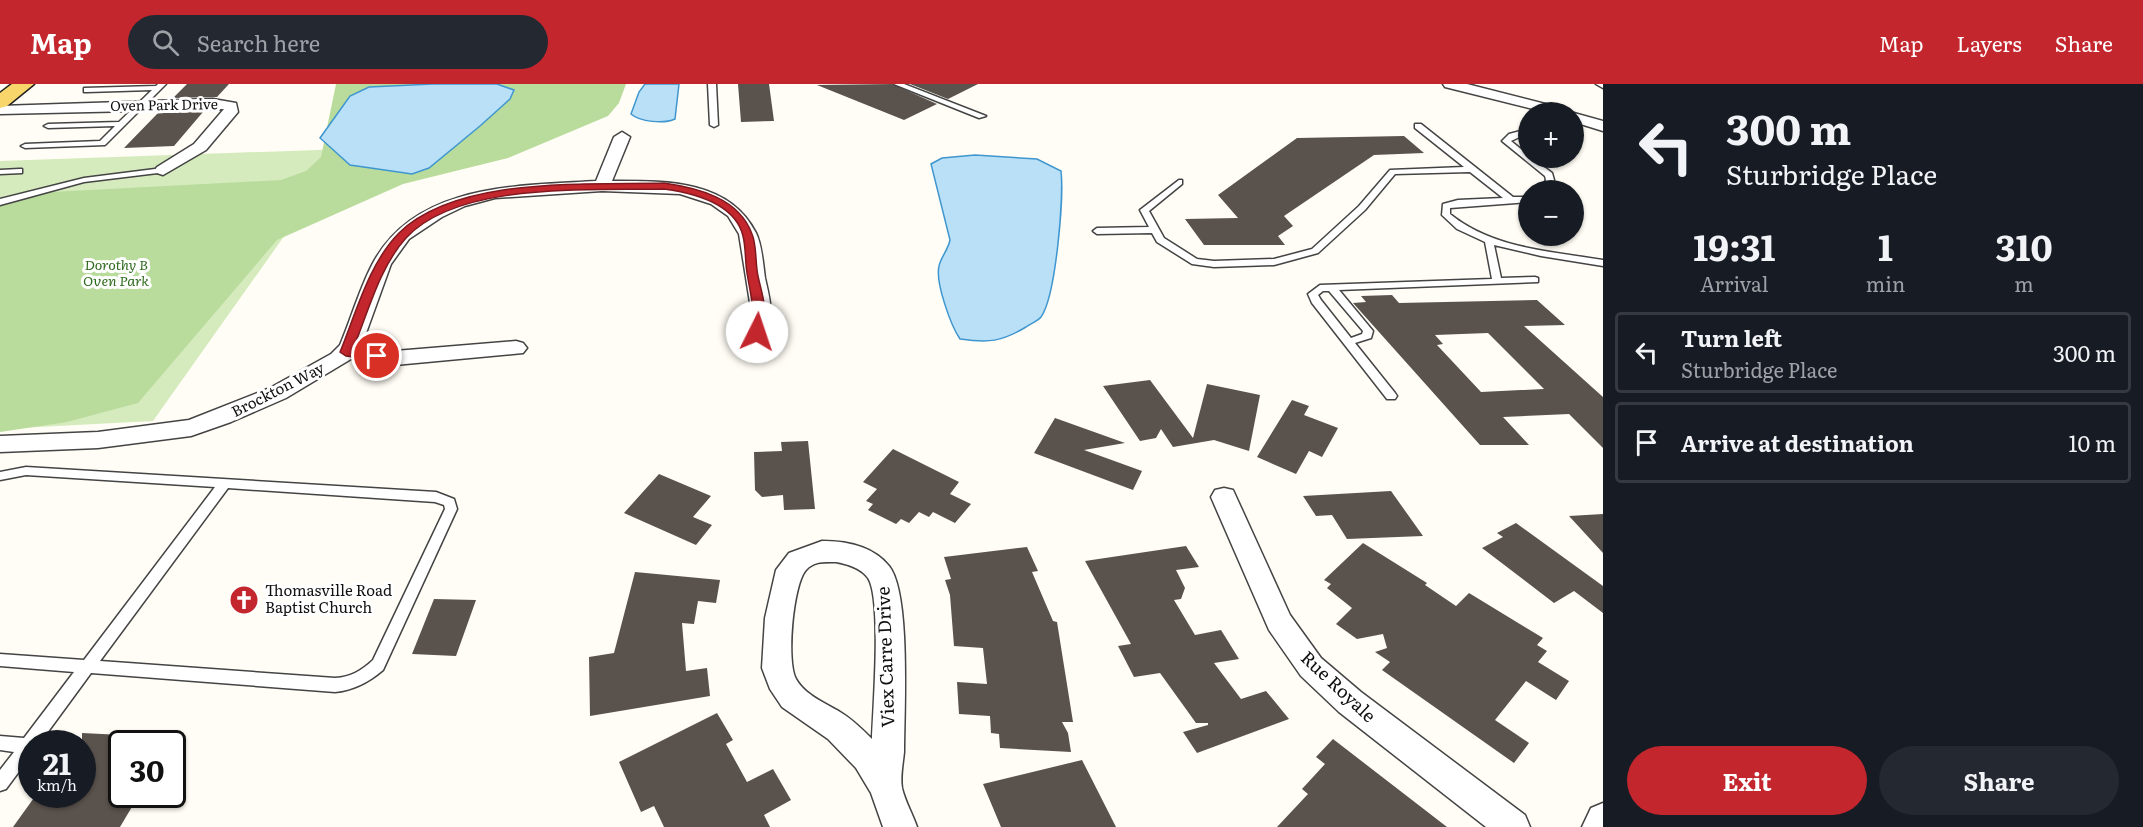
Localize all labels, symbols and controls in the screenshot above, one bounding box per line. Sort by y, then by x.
search box [128,15,548,69]
text: Map [30,21,92,63]
icon: search [149,26,182,59]
text: Search here [197,26,320,59]
text: Map [1879,27,1924,58]
text: Layers [1957,27,2022,58]
text: Share [2055,27,2113,58]
street label: Oven Park Drive [110,93,218,115]
text: 300 m [1726,96,1851,158]
map controls [1518,102,1584,246]
button: + [1518,102,1584,168]
icon: left [1627,108,1705,186]
text: Sturbridge Place [1726,153,1937,193]
button: − [1518,180,1584,246]
text: 19:31 [1693,219,1776,272]
text: 1 [1878,219,1893,272]
text: 310 [1995,219,2053,272]
park label: Dorothy B Oven Park [83,254,149,290]
text: Arrival [1700,268,1769,298]
text: min [1866,268,1905,298]
text: m [2014,268,2034,298]
position arrow [725,300,789,364]
text: Turn left [1681,321,1782,354]
pin [351,330,402,381]
icon: left [1630,336,1663,369]
text: 300 m [2053,336,2116,369]
icon: arrive [360,339,393,372]
text: Sturbridge Place [1681,354,1837,384]
street label: Brockton Way [227,355,328,422]
icon: arrive [1630,426,1663,459]
text: Arrive at destination [1681,426,1914,459]
text: 10 m [2069,426,2116,459]
place label: Thomasville Road Baptist Church [265,578,392,618]
church icon: Thomasville Road Baptist Church [228,584,260,616]
street label: Viex Carre Drive [869,586,900,728]
street label: Rue Royale [1295,644,1383,728]
speed limit sign: 30 [108,730,186,808]
text: 21 [43,740,71,784]
button: Exit [1627,746,1867,815]
button: Share [1879,746,2119,815]
text: km/h [37,773,77,796]

